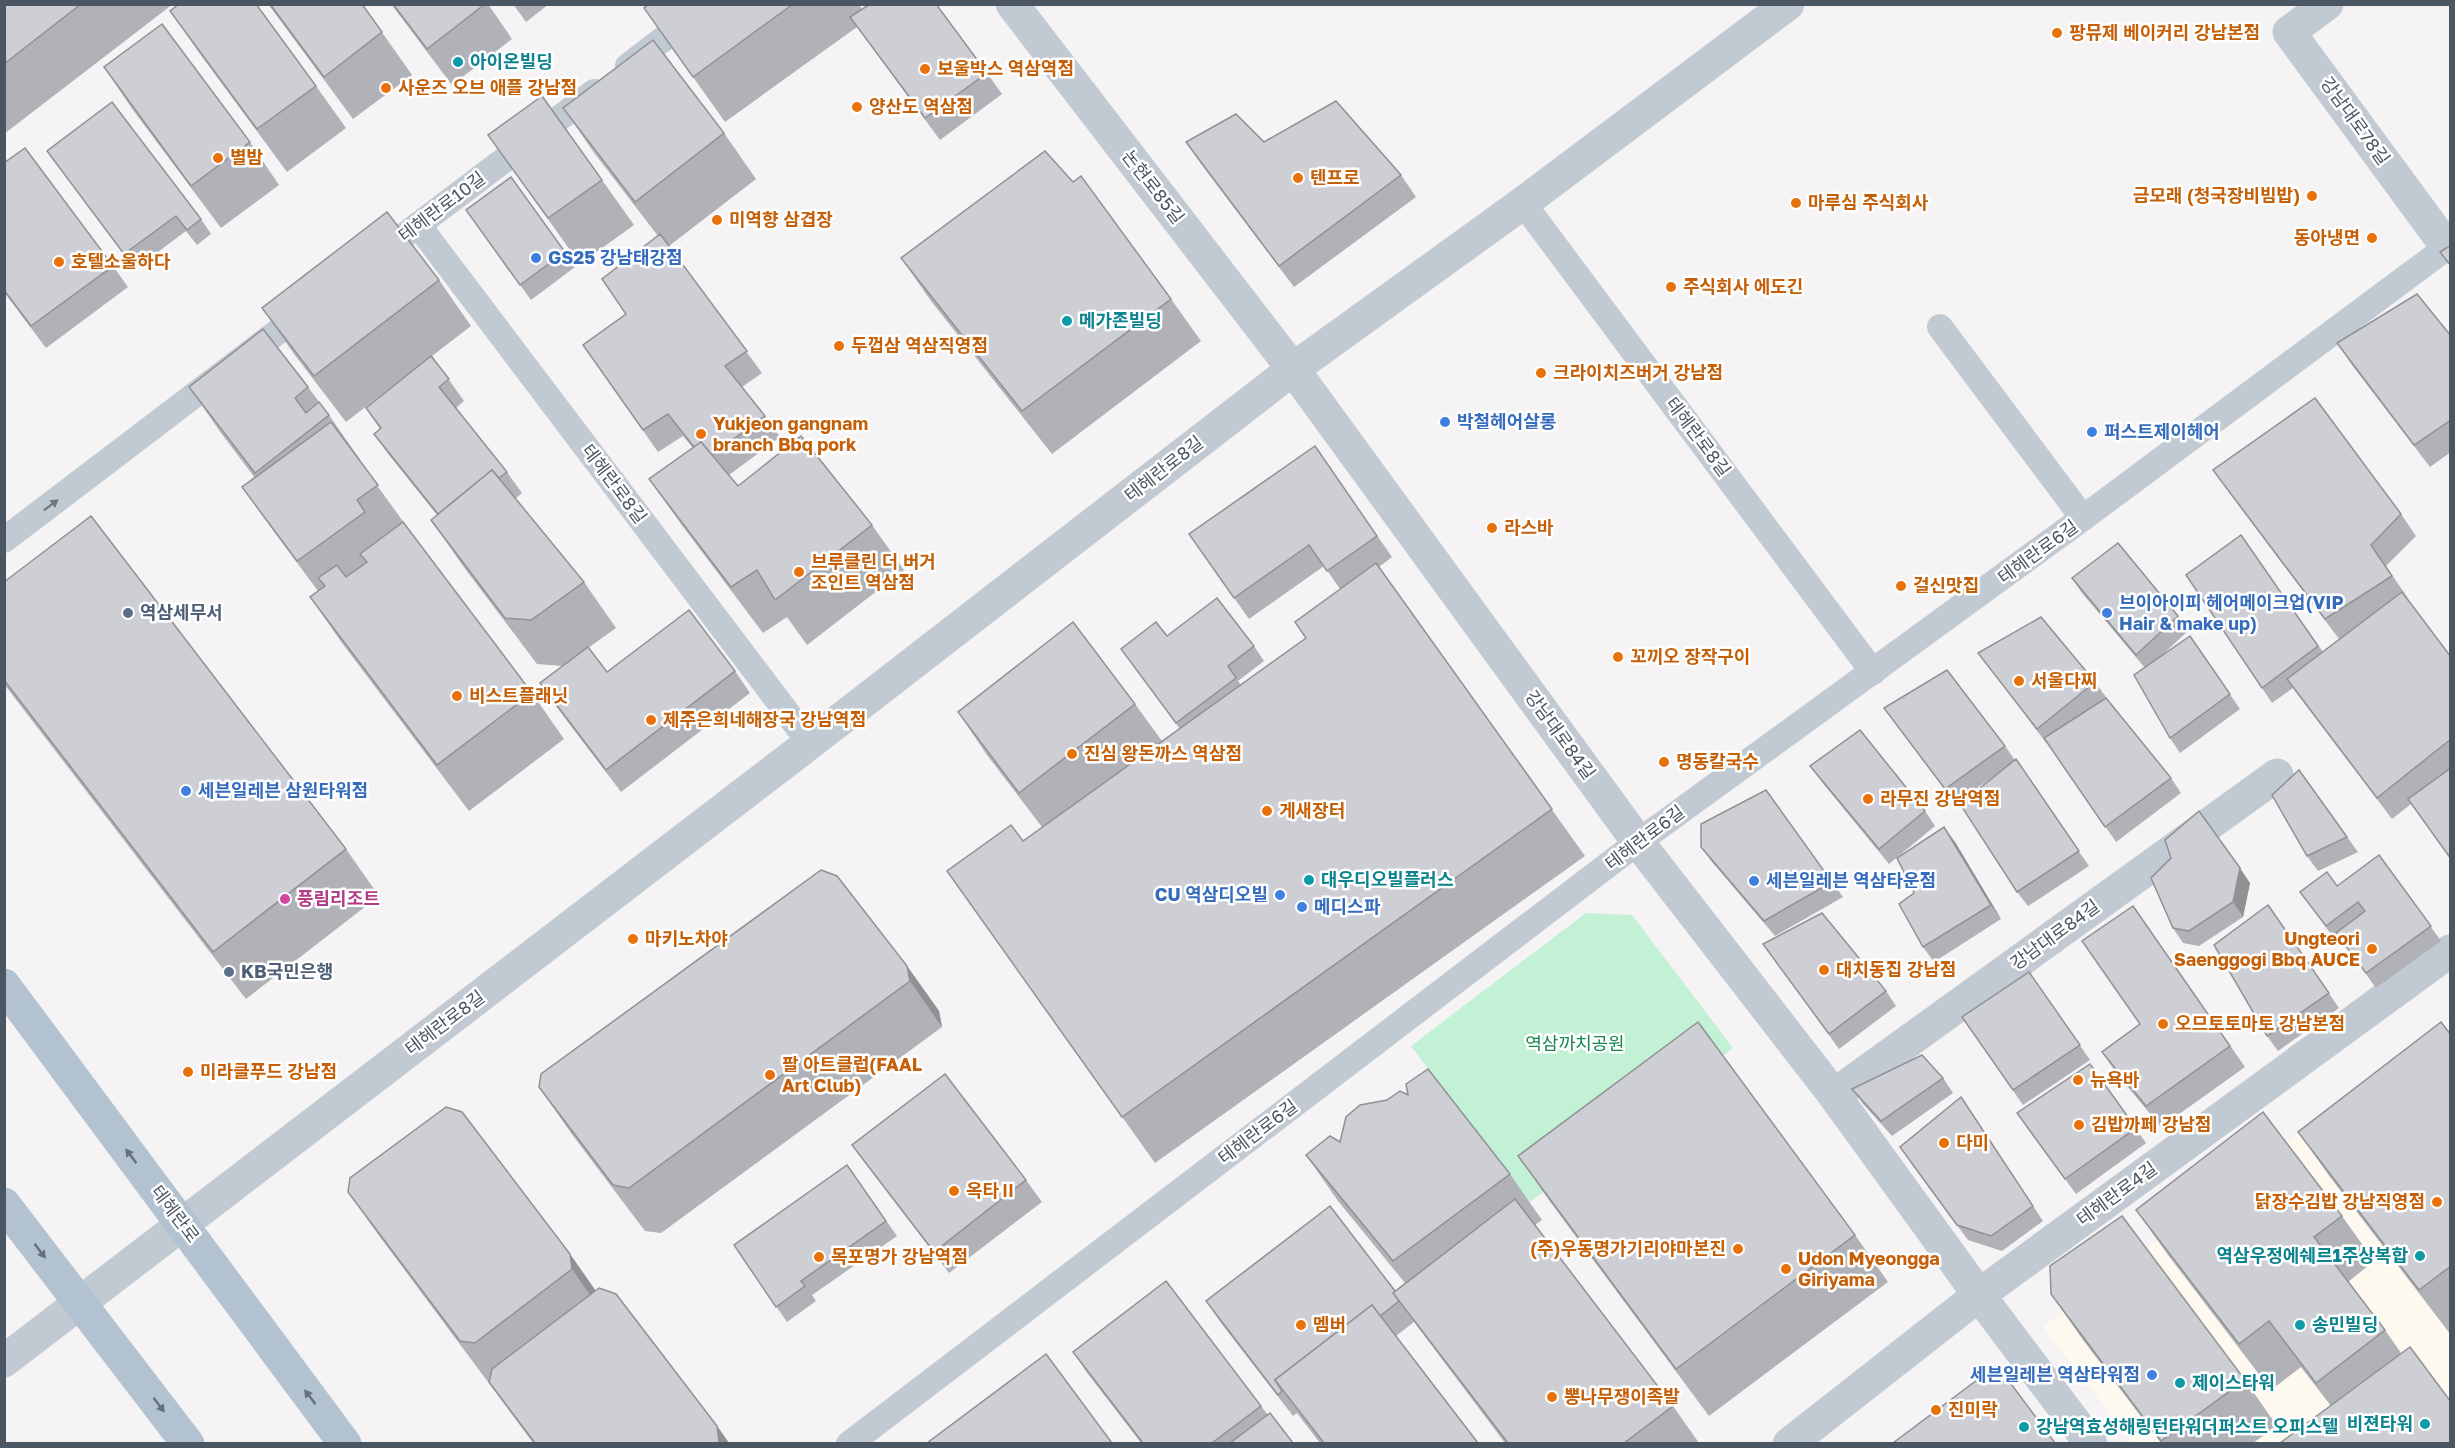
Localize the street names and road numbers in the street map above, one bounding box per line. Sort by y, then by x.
street label: 강남대로78길 [2317,72,2395,169]
street label: 논현로85길 [1118,145,1189,228]
street label: 테헤란로10길 [394,167,489,246]
street label: 테헤란로8길 [1662,392,1736,480]
street label: 테헤란로8길 [1120,431,1207,506]
street label: 테헤란로8길 [578,439,652,527]
street label: 테헤란로6길 [1993,515,2082,588]
street label: 강남대로84길 [1521,686,1600,783]
street label: 테헤란로6길 [1600,800,1688,874]
street label: 강남대로84길 [2006,895,2103,974]
street label: 테헤란로8길 [400,985,488,1059]
street label: 테헤란로6길 [1213,1094,1301,1168]
street label: 테헤란로4길 [2072,1157,2161,1230]
street label: 테헤란로 [147,1180,205,1246]

